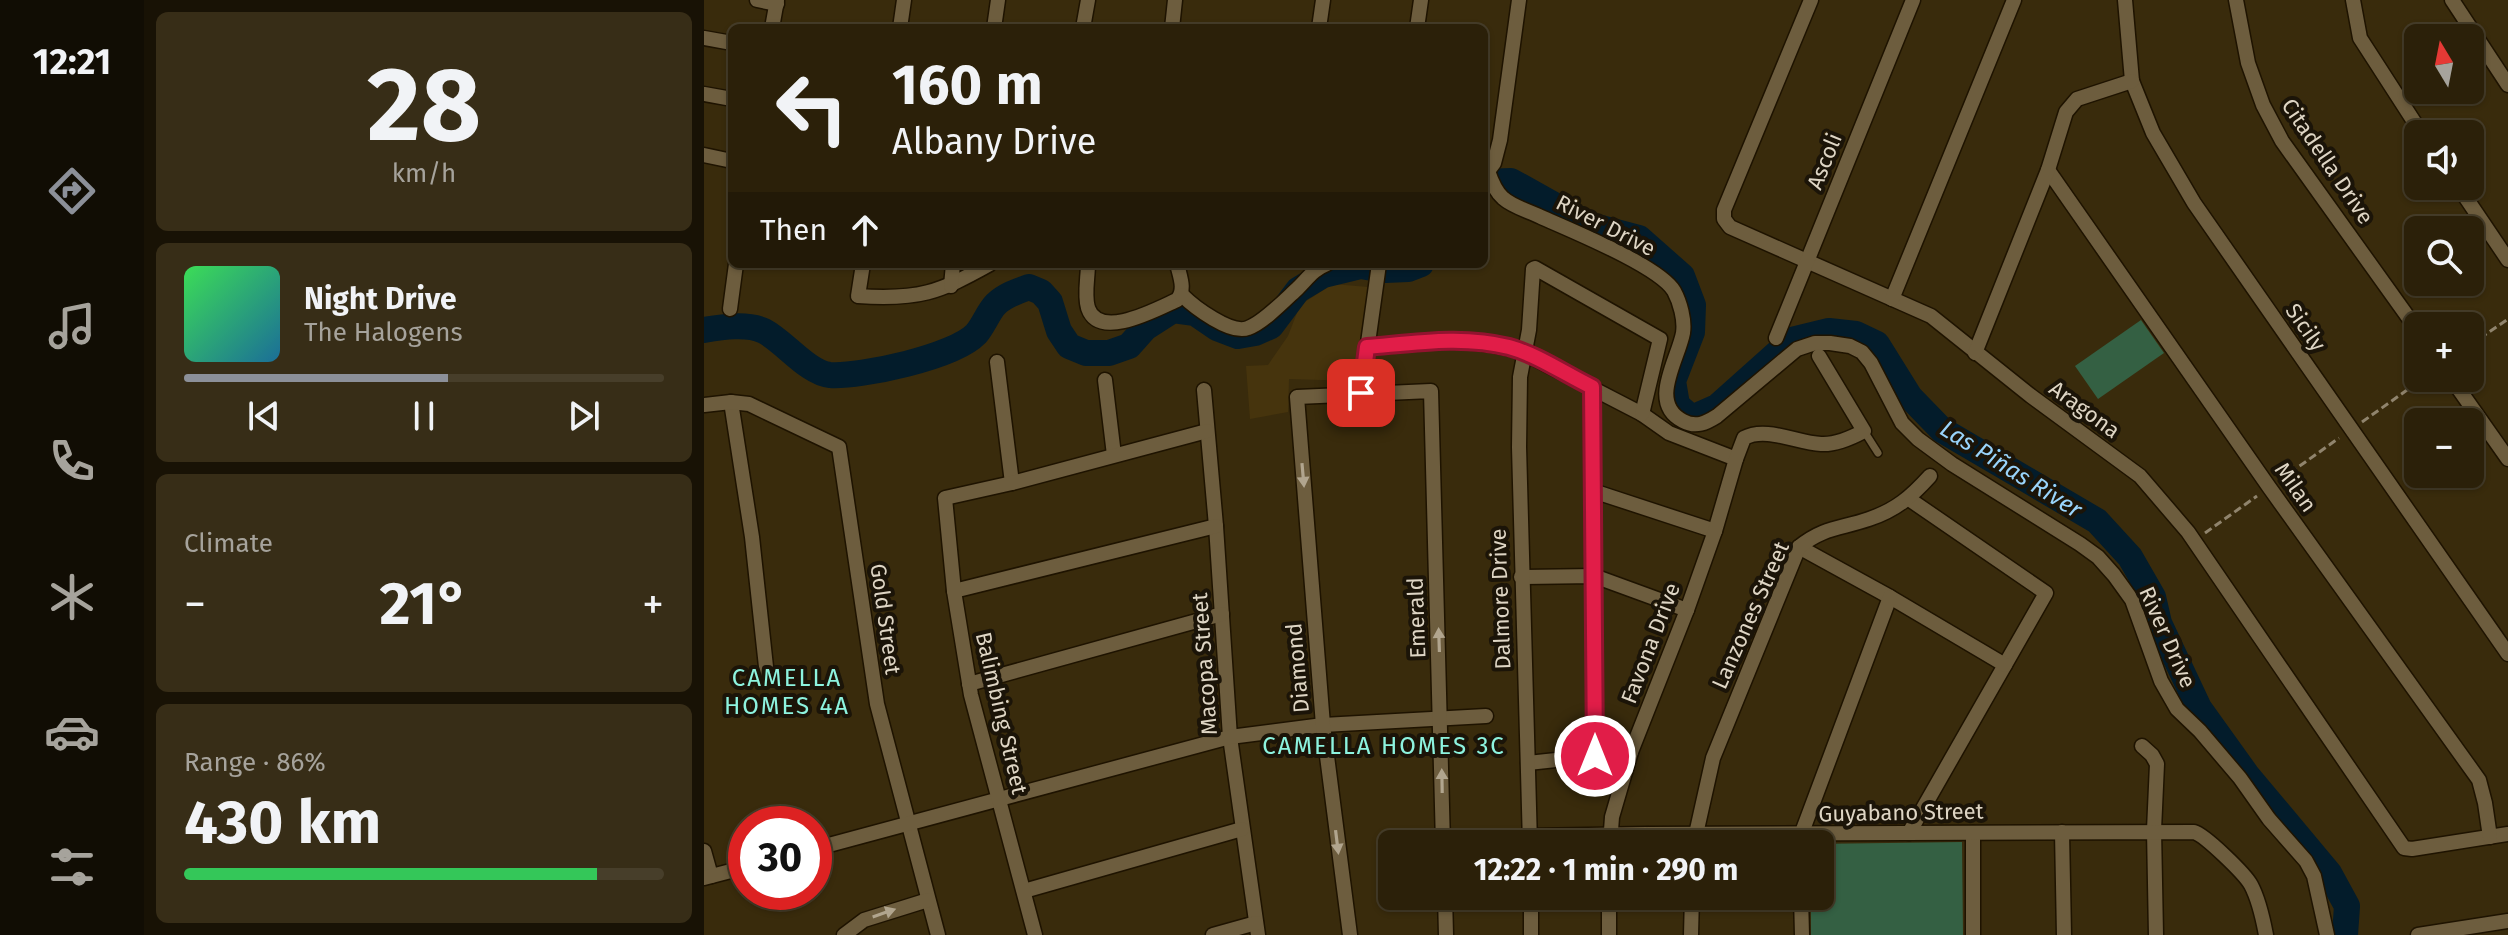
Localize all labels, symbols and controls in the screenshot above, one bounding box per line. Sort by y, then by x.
north arrow [2404,24,2484,104]
map controls [2404,24,2484,488]
text: 12:21 [33,40,111,84]
text: 28 [367,43,481,168]
text: 160 m [892,52,1043,119]
icon: left [760,56,864,160]
street label: Citadella Drive [2276,93,2379,229]
text: Albany Drive [892,120,1096,164]
button: sound [2404,120,2484,200]
street label: Ascoli [1801,129,1848,193]
text: km/h [392,158,456,189]
icon: directions [44,163,100,219]
street label: River Drive [1551,189,1660,262]
icon: ahead [843,208,887,252]
text: Then [760,212,827,248]
button: search [2404,216,2484,296]
text: Night Drive [304,281,457,317]
icon: music [44,298,100,354]
street label: Sicily [2280,298,2332,356]
button: + [2404,312,2484,392]
text: The Halogens [304,317,463,348]
pin [1327,359,1395,427]
icon: arrive [1339,371,1383,415]
street label: Aragona [2044,375,2125,444]
icon: previous [242,394,286,438]
icon: pause [402,394,446,438]
icon: next [562,394,606,438]
button: − [2404,408,2484,488]
water label: Las Piñas River [1935,414,2088,524]
icon: phone [44,433,100,489]
street label: Milan [2269,457,2322,517]
one-way arrow [1297,463,1310,488]
text: Climate [184,528,273,559]
street label: Dalmore Drive [1485,528,1516,670]
street label: Lanzones Street [1706,537,1795,693]
street label: Gold Street [864,562,907,676]
text: 21° [380,568,468,640]
icon: climate [44,569,100,625]
street label: Emerald [1402,577,1431,659]
text: − [184,578,206,631]
text: + [642,578,664,631]
street label: Favona Drive [1615,579,1686,707]
street label: River Drive [2133,582,2202,692]
street label: Macopa Street [1186,592,1223,736]
street label: Diamond [1280,622,1315,714]
one-way arrow [1432,627,1445,652]
street label: Balimbing Street [970,629,1033,797]
district label: CAMELLA HOMES 4A [724,664,850,720]
icon: car [44,704,100,760]
position arrow [1553,714,1637,798]
district label: CAMELLA HOMES 3C [1262,732,1506,760]
text: Range · 86% [184,747,326,778]
one-way arrow [1436,768,1448,793]
text: 430 km [184,787,381,859]
street label: Guyabano Street [1818,798,1984,827]
speed limit sign: 30 [728,806,832,910]
one-way arrow [1331,830,1344,855]
icon: filters [44,839,100,895]
text: 12:22 · 1 min · 290 m [1474,852,1738,888]
one-way arrow [872,906,896,919]

